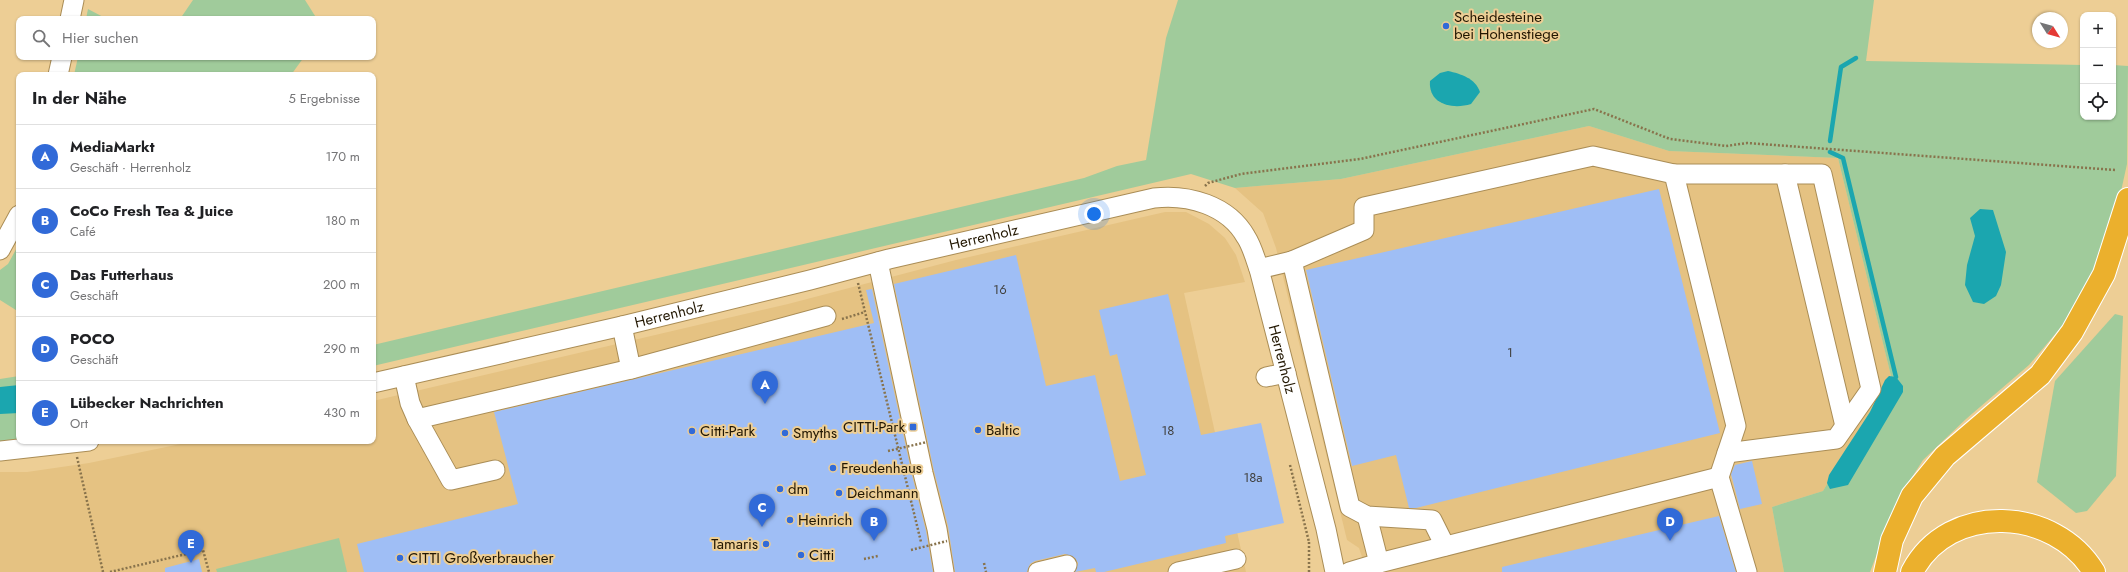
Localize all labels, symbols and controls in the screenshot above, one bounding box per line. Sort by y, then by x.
place label: Scheidesteine bei Hohenstiege [1454,6,1559,45]
north arrow [2032,12,2068,48]
map controls [2080,12,2116,120]
button: + [2080,12,2116,48]
search box [16,16,376,60]
marker: Scheidesteine bei Hohenstiege [1441,21,1451,31]
icon: search [30,27,52,49]
text: Hier suchen [62,27,139,49]
button: − [2080,48,2116,84]
button: locate [2080,84,2116,120]
text: In der Nähe [32,86,127,110]
text: 5 Ergebnisse [288,89,360,108]
text: MediaMarkt [70,136,154,158]
text: A [40,147,50,166]
text: 170 m [325,147,360,166]
text: Geschäft · Herrenholz [70,158,191,177]
text: CoCo Fresh Tea & Juice [70,200,233,222]
your location [1084,204,1104,224]
text: B [41,211,49,230]
text: 180 m [325,211,360,230]
street label: Herrenholz [947,219,1021,256]
text: Café [70,222,96,241]
text: Das Futterhaus [70,264,173,286]
text: C [40,275,50,294]
text: 200 m [323,275,360,294]
house number: 16 [993,280,1007,299]
text: Geschäft [70,286,118,305]
street label: Herrenholz [632,295,706,334]
street label: Herrenholz [1263,322,1302,396]
text: POCO [70,328,115,350]
text: D [40,339,50,358]
text: 290 m [323,339,360,358]
house number: 1 [1507,343,1513,362]
text: Geschäft [70,350,118,369]
pin: A [752,371,778,404]
text: Lübecker Nachrichten [70,392,224,414]
text: E [41,403,49,422]
text: 430 m [323,403,360,422]
text: Ort [70,414,88,433]
place label: CITTI-Park [843,416,905,438]
place label: Baltic [986,419,1020,441]
place label: Citti-Park [700,420,756,442]
house number: 18 [1162,421,1174,440]
place label: Smyths [793,422,837,444]
marker: CITTI-Park [908,422,918,432]
marker: Baltic [973,425,983,435]
marker: Citti-Park [687,426,697,436]
marker: Smyths [780,428,790,438]
place label: Freudenhaus [841,457,922,479]
marker: Freudenhaus [828,463,838,473]
house number: 18a [1243,468,1263,487]
place label: dm [788,478,808,500]
place label: Deichmann [847,482,919,504]
marker: dm [775,484,785,494]
marker: Deichmann [834,488,844,498]
pin: C [749,494,775,527]
pin: B [861,508,887,541]
pin: D [1657,508,1683,541]
place label: Heinrich [798,509,852,531]
marker: Heinrich [785,515,795,525]
pin: E [178,530,204,563]
place label: Tamaris [711,533,758,555]
marker: Tamaris [761,539,771,549]
place label: Citti [809,544,834,566]
place label: CITTI Großverbraucher [408,547,555,569]
marker: Citti [796,550,806,560]
marker: CITTI Großverbraucher [395,553,405,563]

